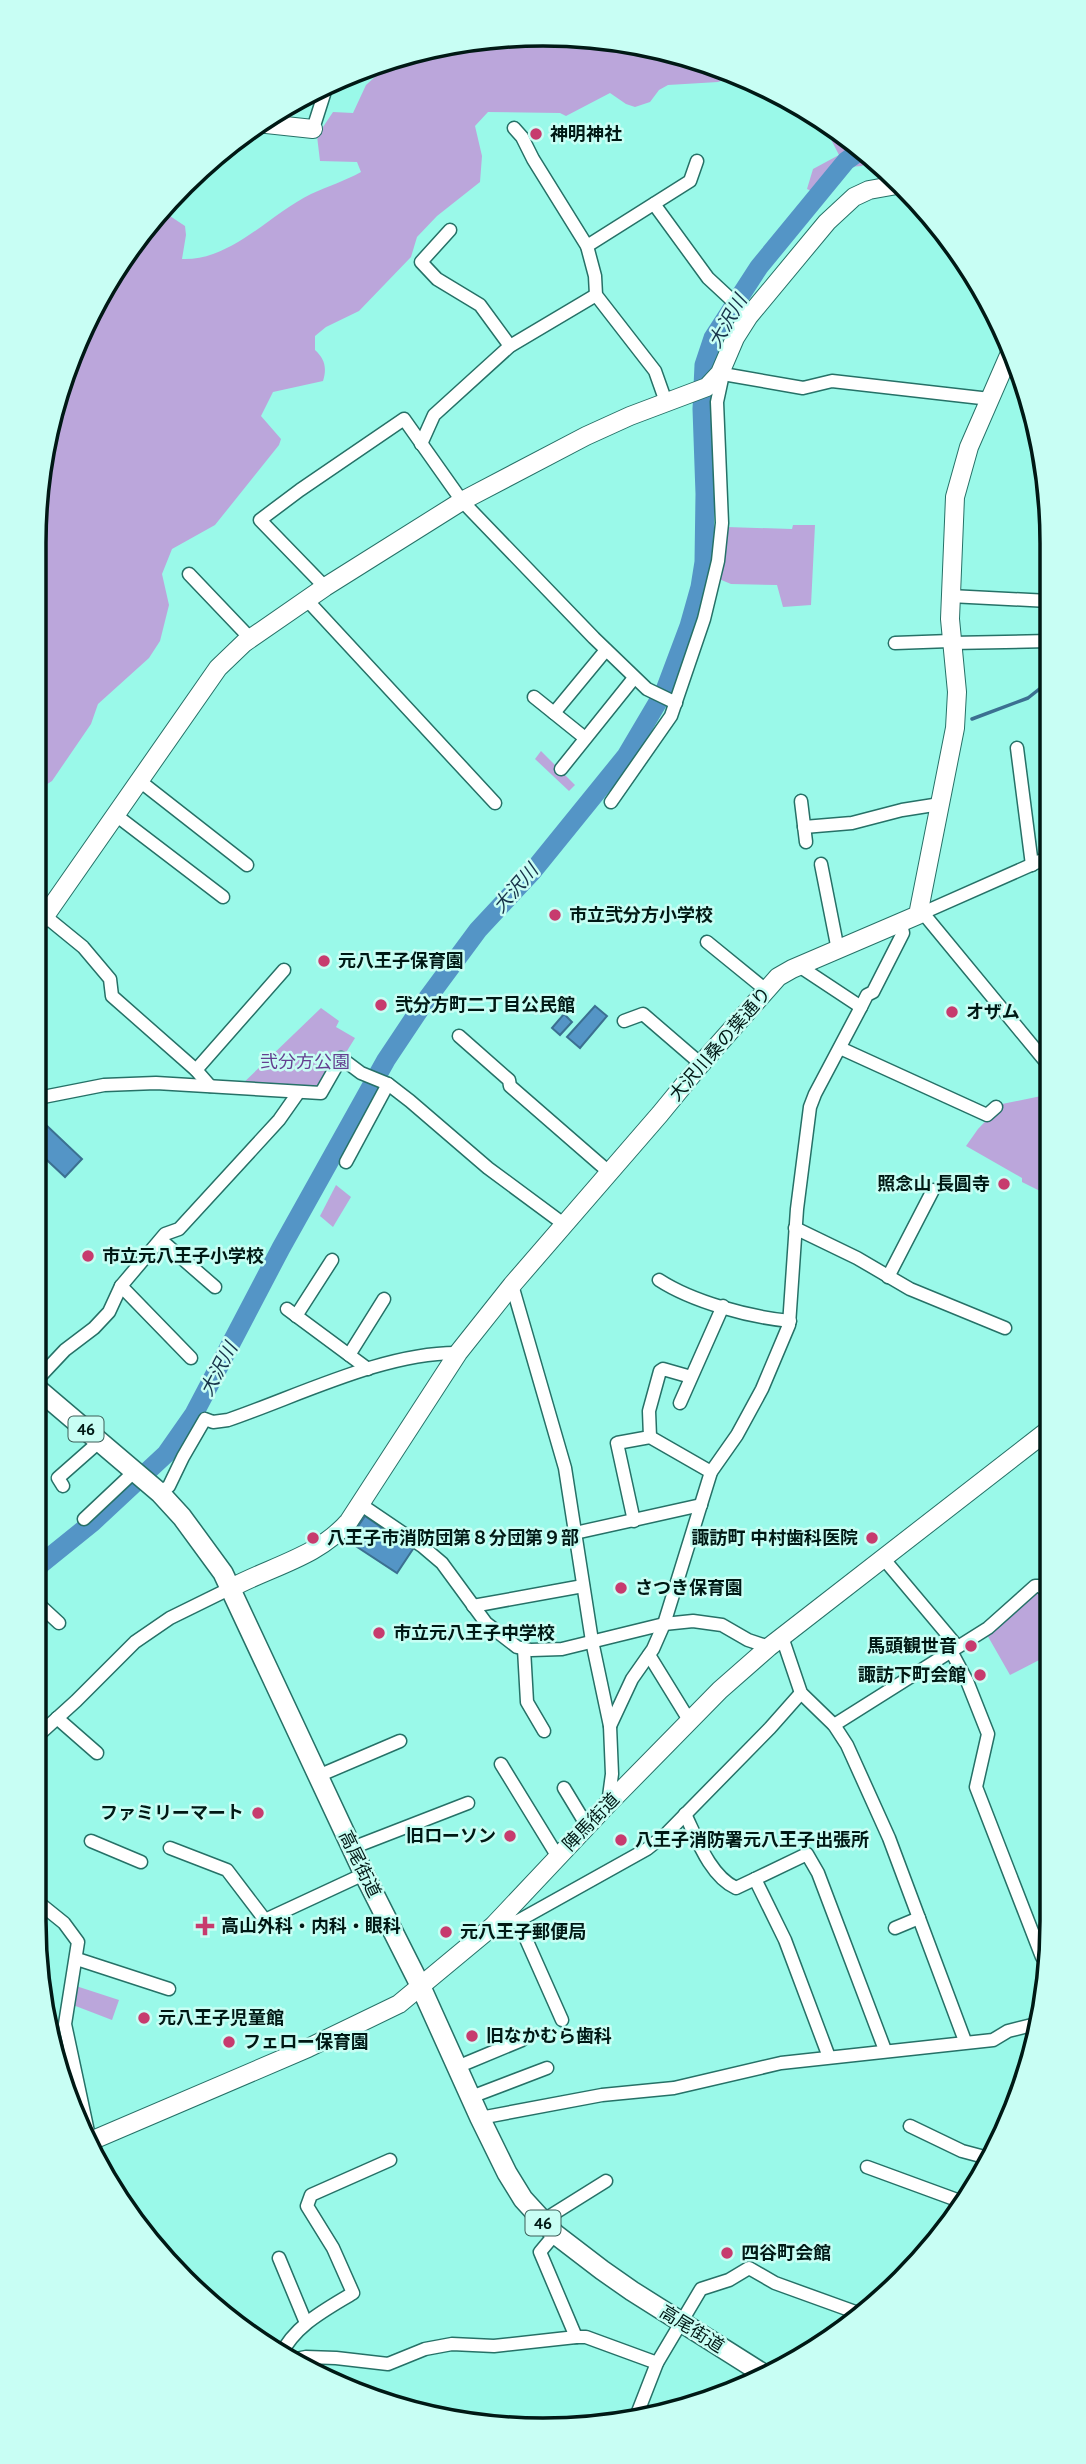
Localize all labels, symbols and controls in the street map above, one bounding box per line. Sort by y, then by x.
place label: 神明神社 [550,122,622,145]
marker: 神明神社 [528,126,544,142]
water label: 大沢川 [702,289,753,352]
water label: 大沢川 [487,857,544,917]
place label: 市立弐分方小学校 [569,903,713,926]
marker: 市立弐分方小学校 [547,907,563,923]
place label: 元八王子保育園 [338,949,464,972]
marker: 元八王子保育園 [316,953,332,969]
street label: 大沢川桑の葉通り [664,982,776,1106]
place label: 弐分方町二丁目公民館 [395,993,575,1016]
marker: 弐分方町二丁目公民館 [373,997,389,1013]
place label: オザム [966,1000,1020,1023]
marker: オザム [944,1004,960,1020]
park label: 弐分方公園 [260,1050,350,1073]
place label: 照念山 長圓寺 [877,1172,990,1195]
marker: 照念山 長圓寺 [996,1176,1012,1192]
place label: 市立元八王子小学校 [102,1244,264,1267]
marker: 市立元八王子小学校 [80,1248,96,1264]
water label: 大沢川 [194,1336,243,1400]
road number: 46 [68,1416,104,1442]
place label: 八王子市消防団第８分団第９部 [327,1526,579,1549]
place label: 諏訪町 中村歯科医院 [691,1526,858,1549]
marker: 八王子市消防団第８分団第９部 [305,1530,321,1546]
marker: 諏訪町 中村歯科医院 [864,1530,880,1546]
place label: さつき保育園 [635,1576,743,1599]
marker: さつき保育園 [613,1580,629,1596]
place label: 市立元八王子中学校 [393,1621,555,1644]
marker: 市立元八王子中学校 [371,1625,387,1641]
place label: 馬頭観世音 [867,1634,957,1657]
marker: 馬頭観世音 [963,1638,979,1654]
place label: 諏訪下町会館 [858,1663,966,1686]
marker: 諏訪下町会館 [972,1667,988,1683]
street label: 陣馬街道 [557,1788,624,1856]
place label: ファミリーマート [100,1801,244,1824]
marker: ファミリーマート [250,1805,266,1821]
place label: 旧ローソン [406,1824,496,1847]
street label: 高尾街道 [334,1826,387,1901]
marker: 旧ローソン [502,1828,518,1844]
place label: 八王子消防署元八王子出張所 [635,1828,869,1851]
marker: 八王子消防署元八王子出張所 [613,1832,629,1848]
place label: 高山外科・内科・眼科 [221,1914,401,1937]
marker: 高山外科・内科・眼科 [195,1916,215,1936]
place label: 元八王子郵便局 [460,1920,586,1943]
marker: 元八王子郵便局 [438,1924,454,1940]
place label: 元八王子児童館 [158,2006,284,2029]
marker: 元八王子児童館 [136,2010,152,2026]
place label: 旧なかむら歯科 [486,2024,612,2047]
marker: 旧なかむら歯科 [464,2028,480,2044]
place label: フェロー保育園 [243,2030,369,2053]
marker: フェロー保育園 [221,2034,237,2050]
road number: 46 [526,2210,560,2236]
place label: 四谷町会館 [741,2241,831,2264]
marker: 四谷町会館 [719,2245,735,2261]
street label: 高尾街道 [656,2300,729,2357]

